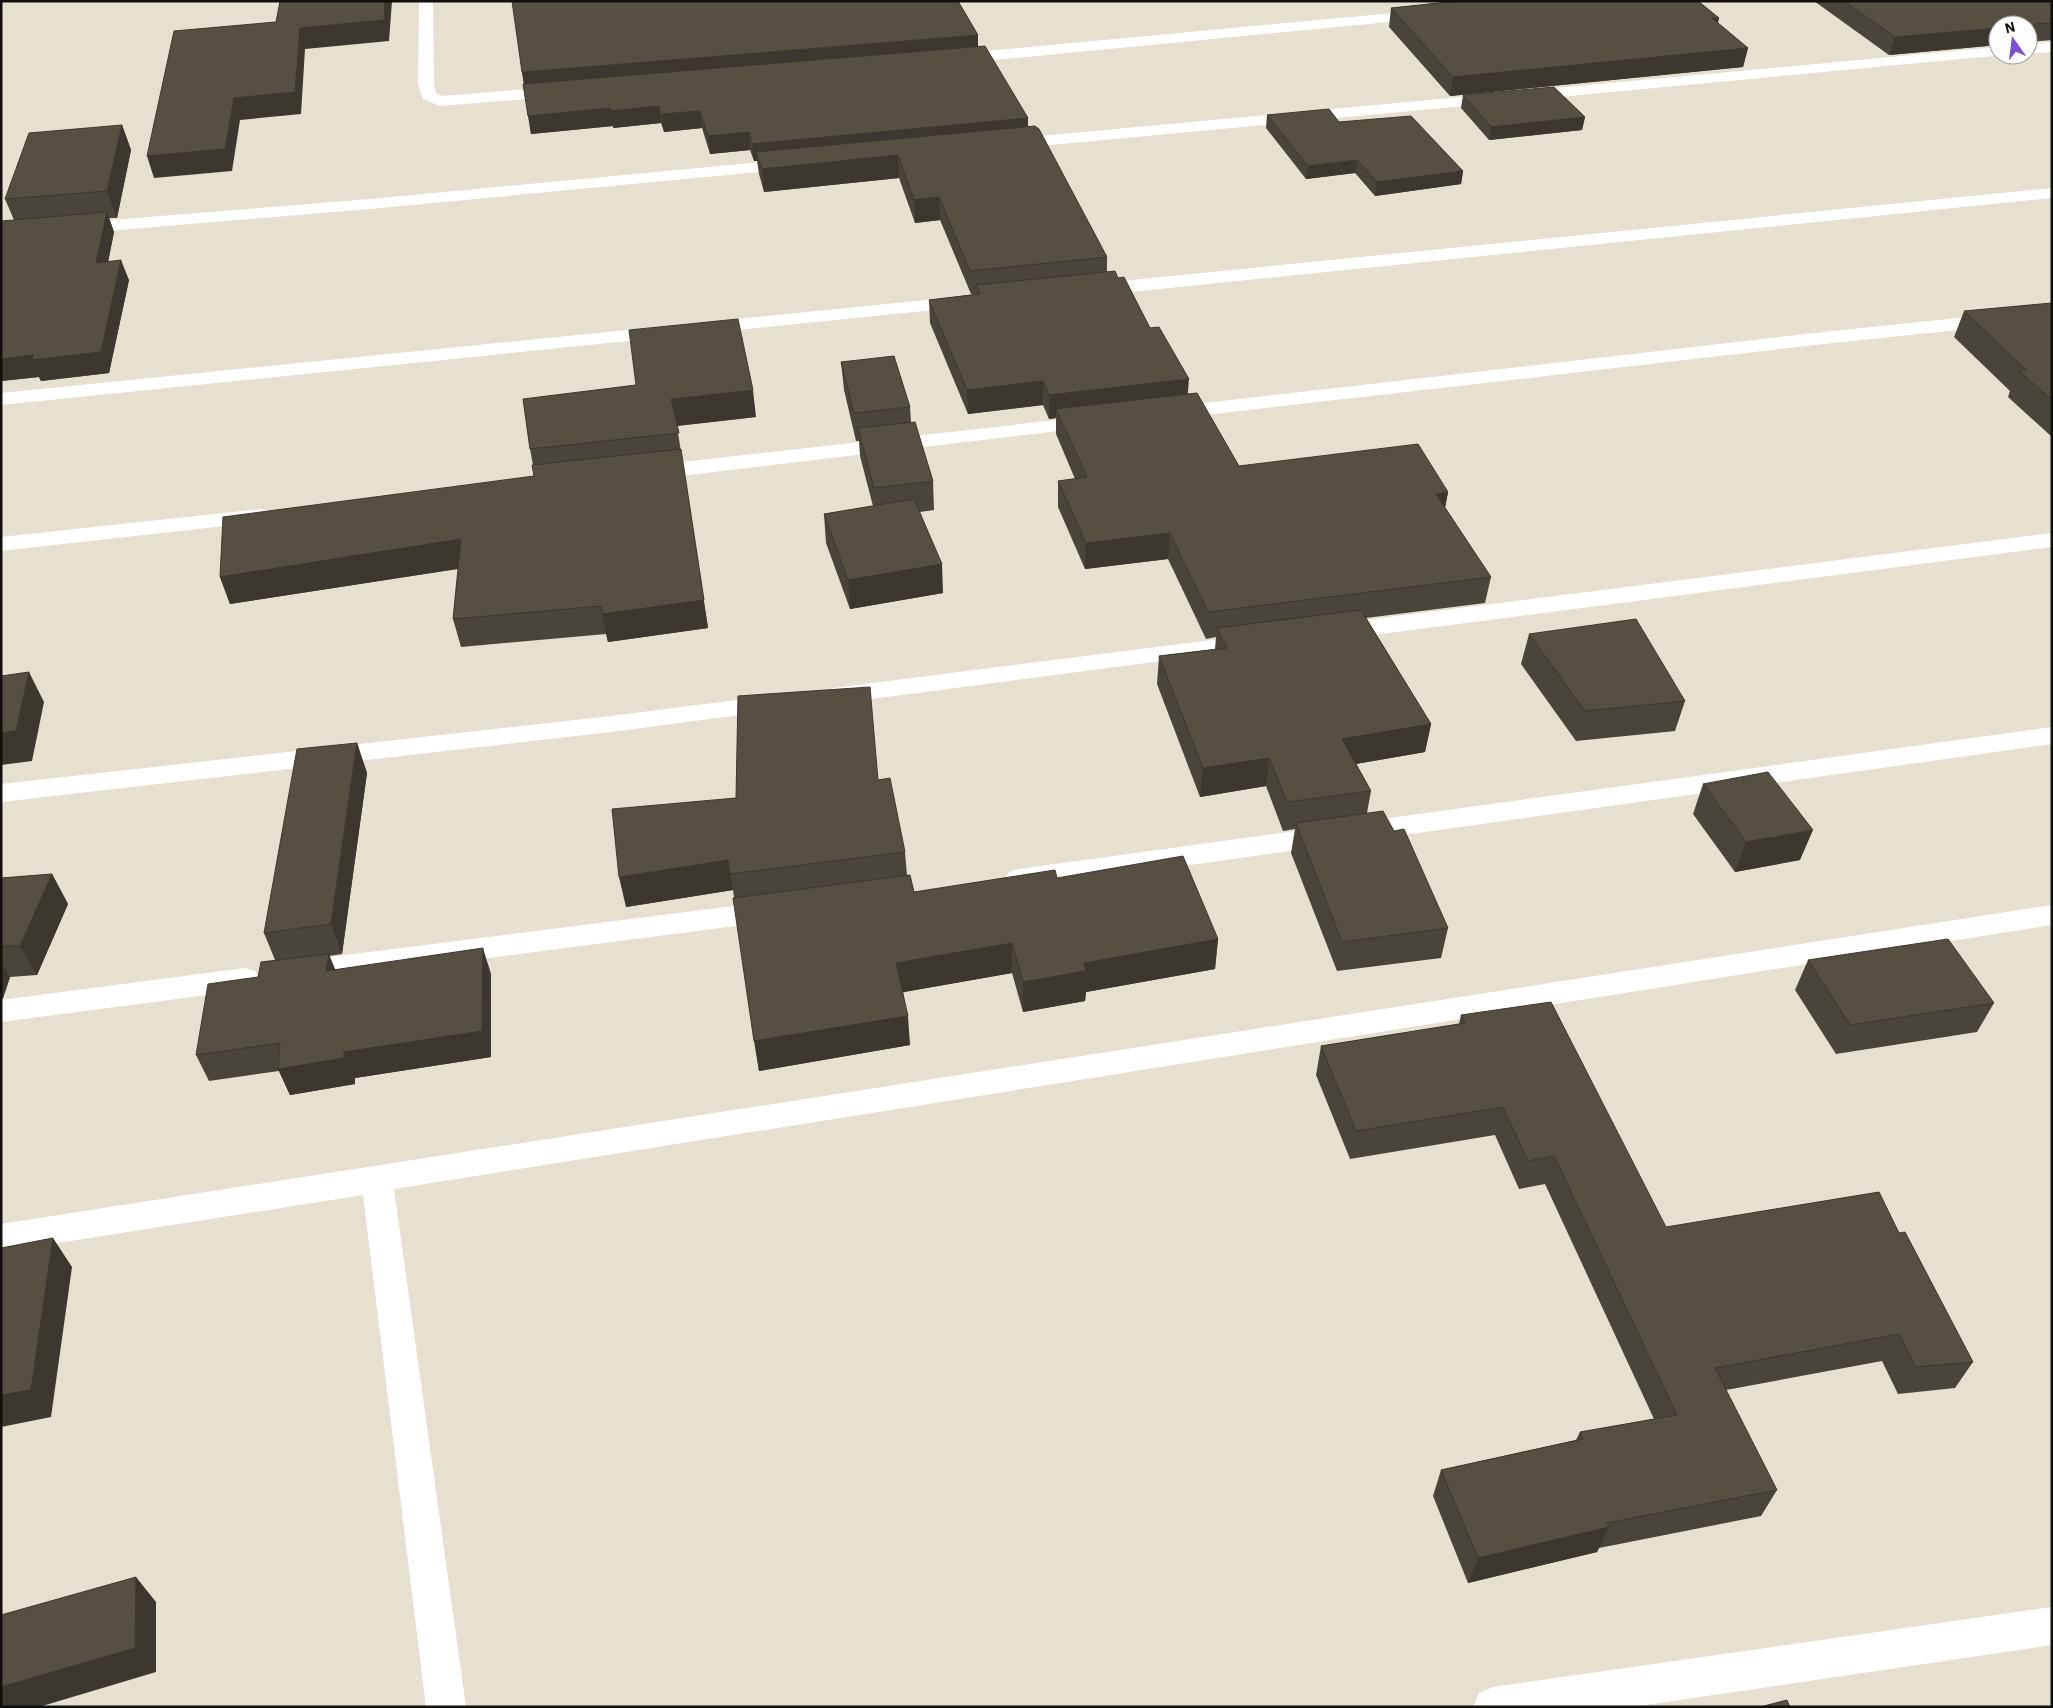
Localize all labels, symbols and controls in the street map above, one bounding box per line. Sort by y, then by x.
north arrow [1988,15,2038,65]
text: N [2003,17,2017,37]

